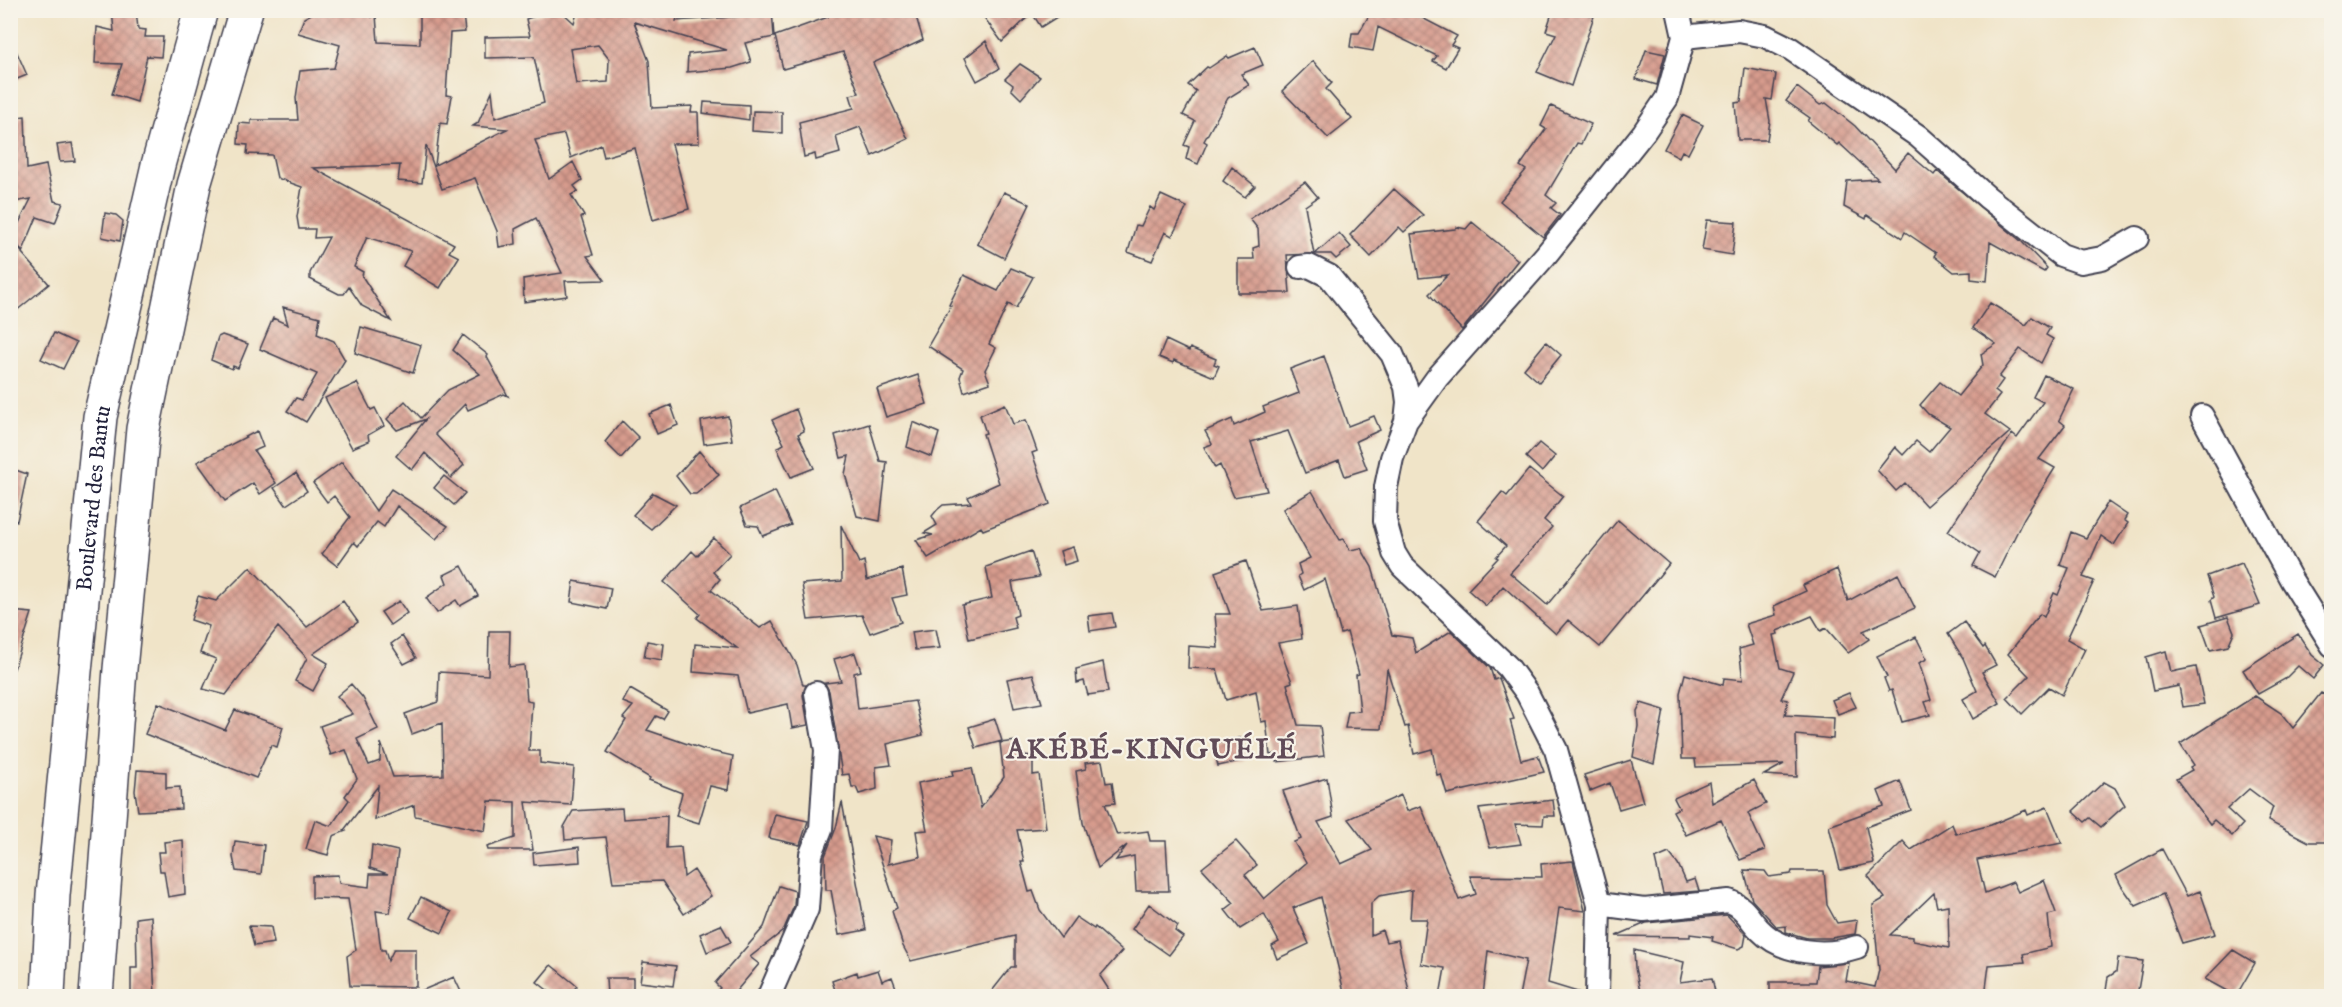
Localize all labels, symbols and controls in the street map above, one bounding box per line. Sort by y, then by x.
street label: Boulevard des Bantu [71,403,118,593]
district label: AKÉBÉ-KINGUÉLÉ [1005,732,1298,768]

